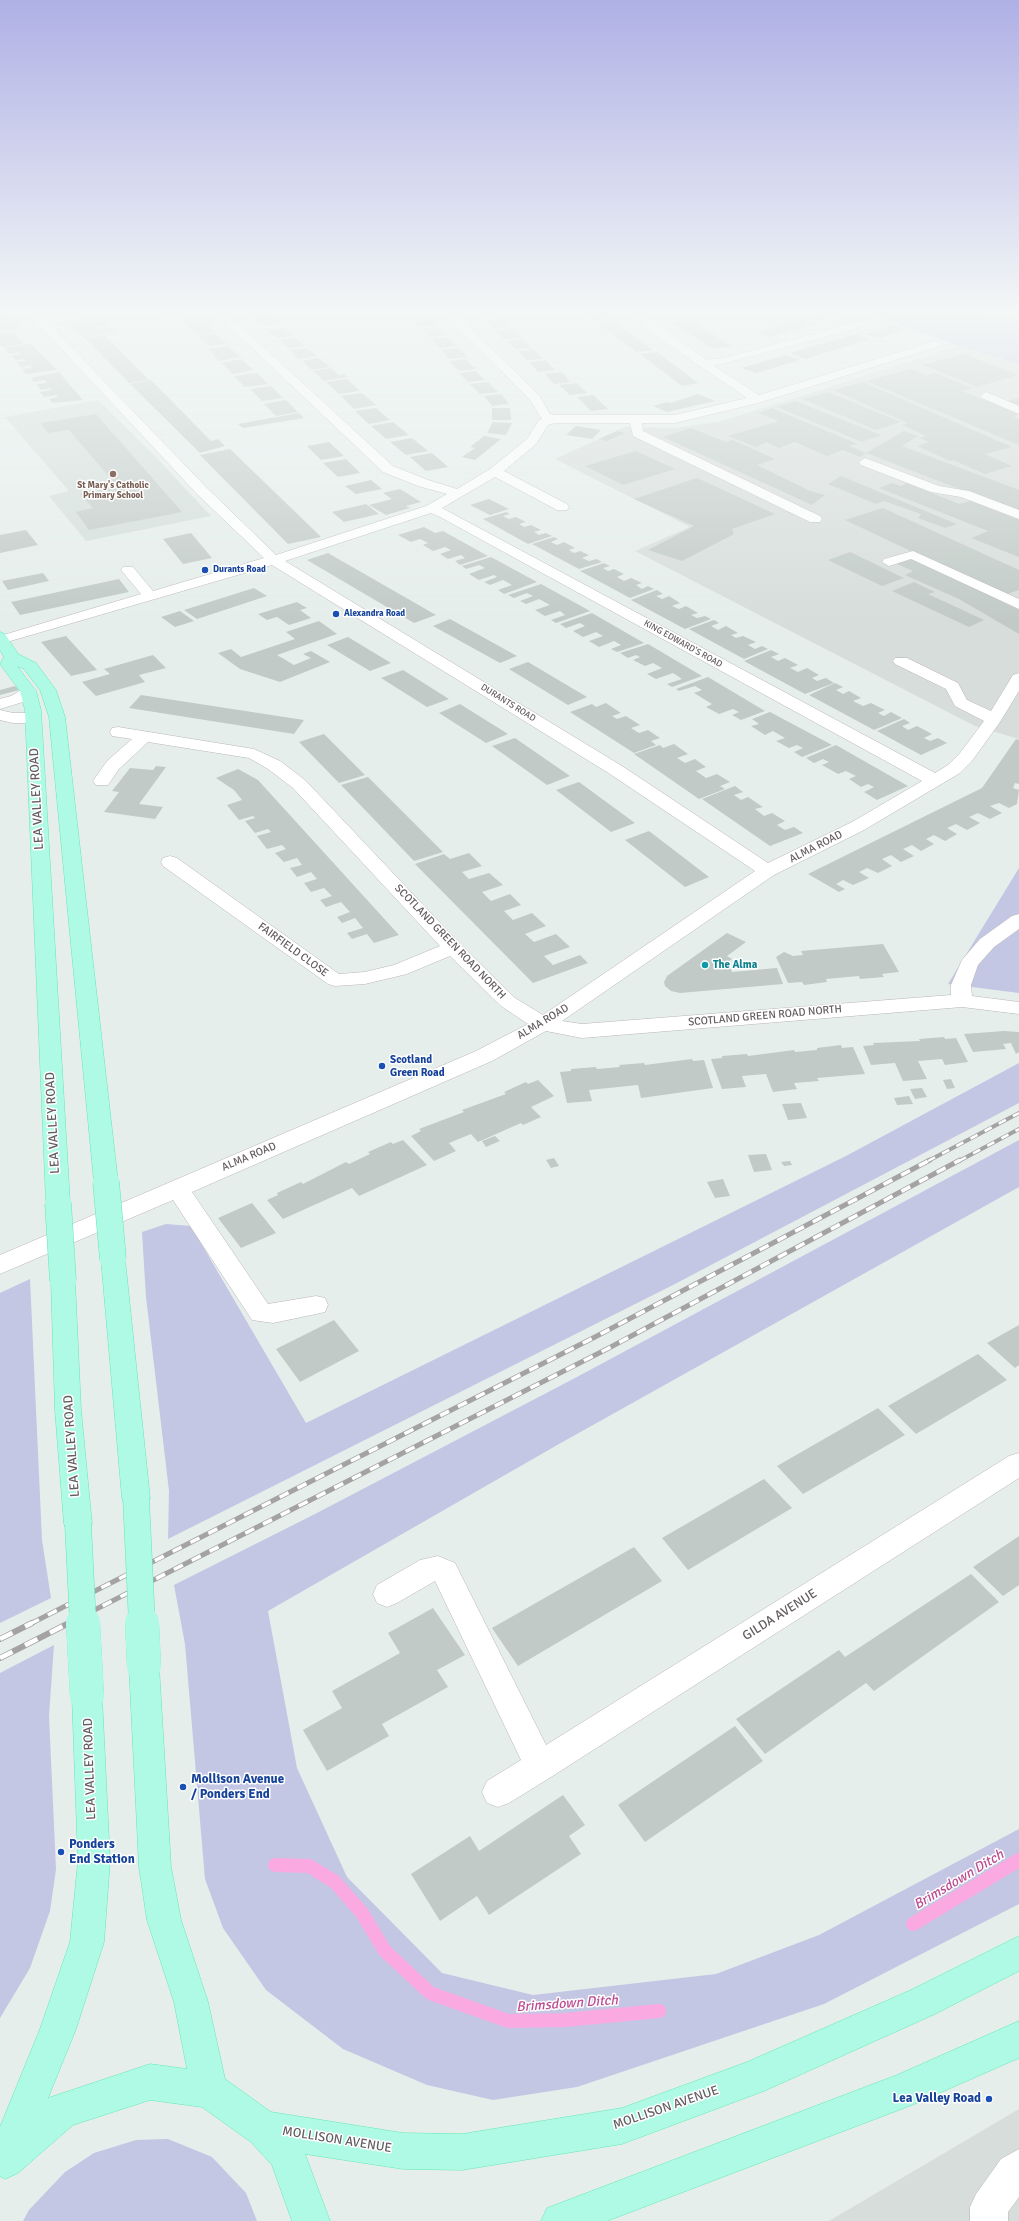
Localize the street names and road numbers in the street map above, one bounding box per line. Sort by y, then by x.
street label: KING EDWARD'S ROAD [642,618,724,670]
street label: DURANTS ROAD [479,682,537,724]
street label: LEA VALLEY ROAD [27,748,47,850]
street label: ALMA ROAD [787,828,845,866]
street label: SCOTLAND GREEN ROAD NORTH [392,882,508,1002]
street label: FAIRFIELD CLOSE [255,920,331,980]
street label: ALMA ROAD [515,1001,571,1043]
street label: SCOTLAND GREEN ROAD NORTH [688,1003,842,1029]
street label: LEA VALLEY ROAD [43,1072,63,1174]
street label: ALMA ROAD [220,1140,278,1174]
street label: LEA VALLEY ROAD [61,1395,83,1497]
street label: GILDA AVENUE [740,1586,820,1644]
street label: LEA VALLEY ROAD [80,1718,100,1820]
street label: MOLLISON AVENUE [611,2083,721,2133]
street label: MOLLISON AVENUE [281,2124,393,2156]

